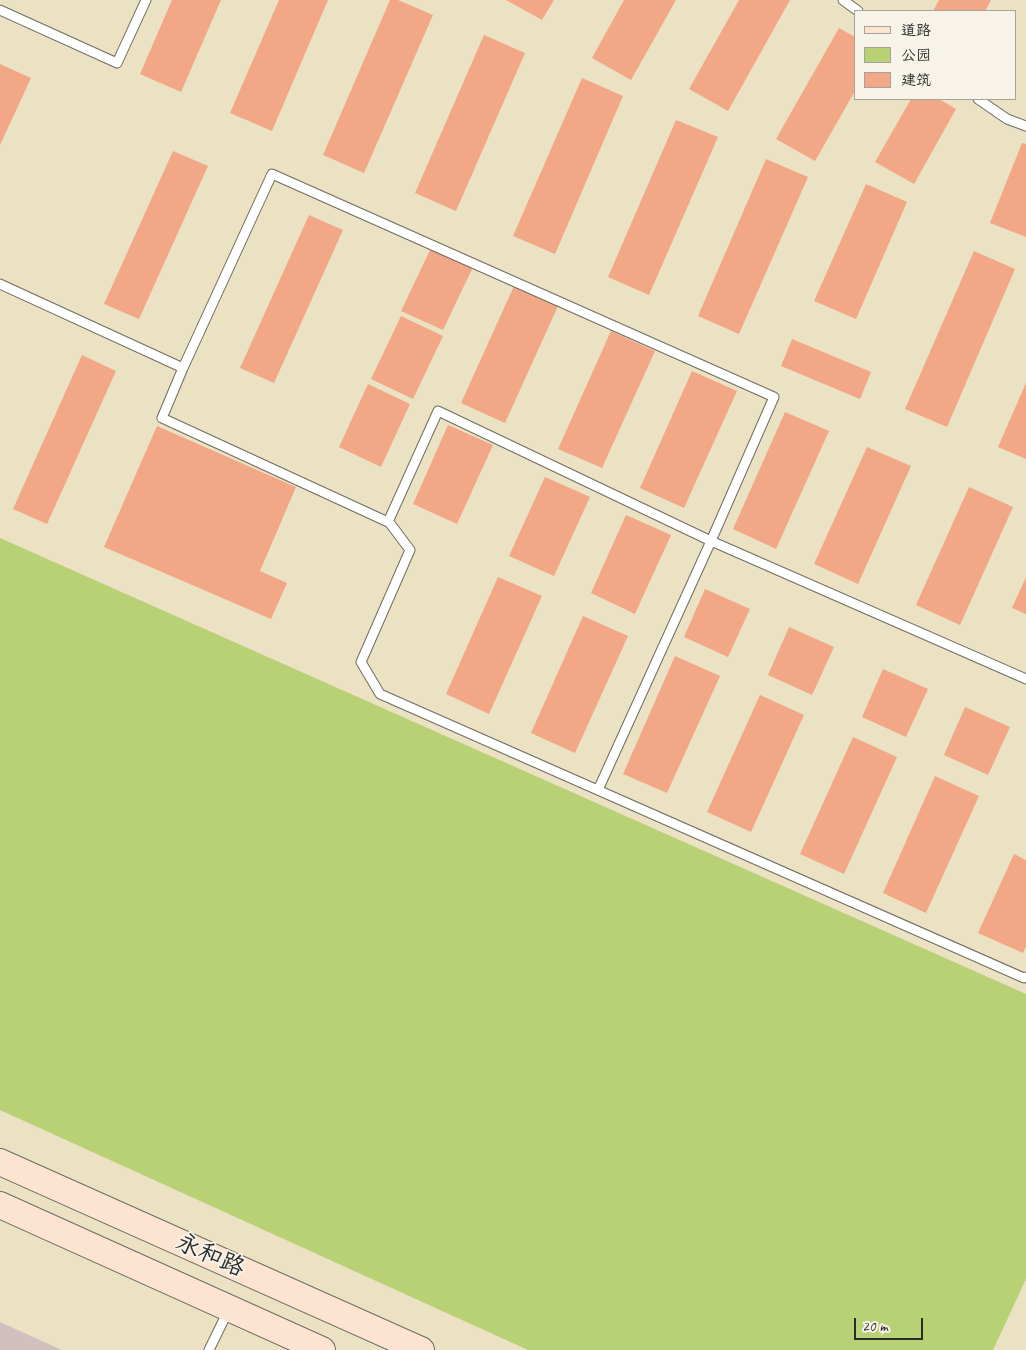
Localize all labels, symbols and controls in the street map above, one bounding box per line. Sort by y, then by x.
legend [854,10,1016,100]
text: 道路 [901,21,931,40]
text: 公园 [901,46,931,65]
text: 建筑 [901,71,931,90]
street label: 永和路 [171,1228,249,1284]
scale bar [856,1308,925,1340]
text: 20 m [862,1317,888,1336]

